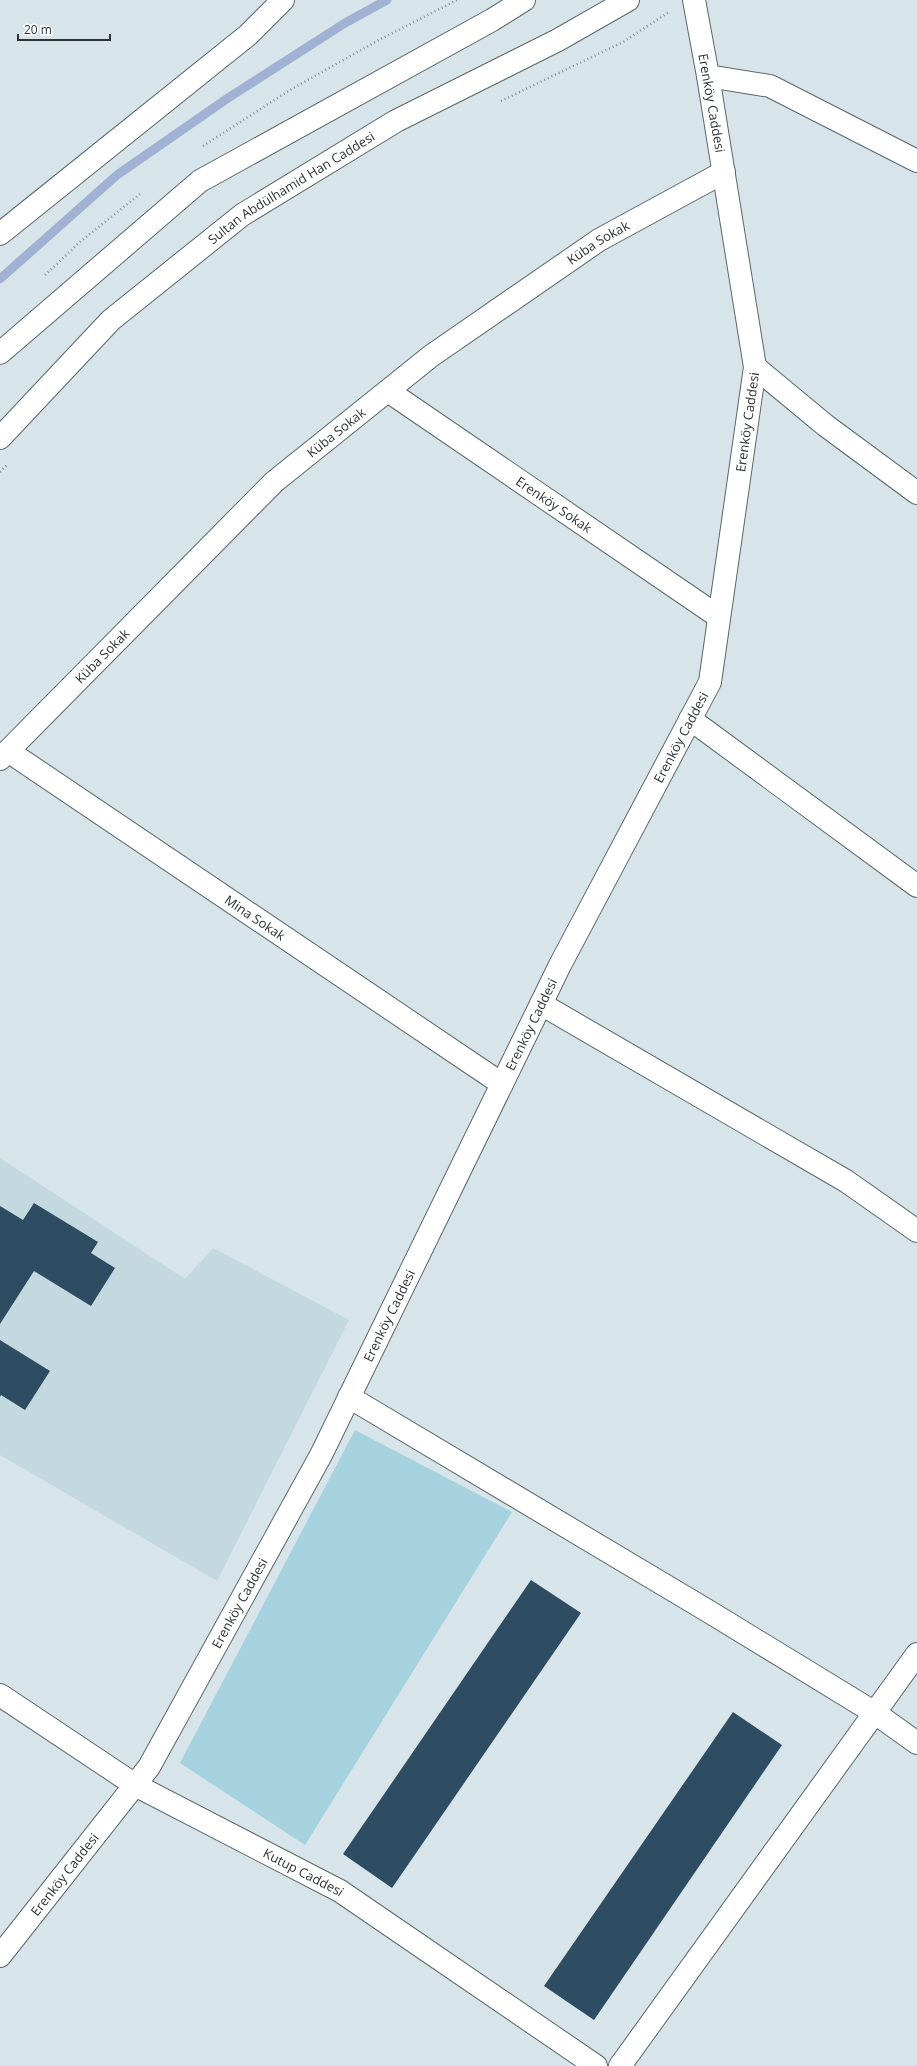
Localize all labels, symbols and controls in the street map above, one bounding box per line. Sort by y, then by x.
scale bar [18,16,110,42]
text: 20 m [24,21,52,38]
street label: Erenköy Caddesi [694,52,730,154]
street label: Sultan Abdülhamid Han Caddesi [204,127,378,248]
street label: Küba Sokak [563,216,633,269]
street label: Erenköy Caddesi [731,371,763,473]
street label: Küba Sokak [303,403,369,461]
street label: Erenköy Sokak [512,472,596,537]
street label: Küba Sokak [71,624,133,687]
street label: Erenköy Caddesi [649,688,712,786]
street label: Mina Sokak [221,891,289,945]
street label: Erenköy Caddesi [501,975,561,1074]
street label: Erenköy Caddesi [359,1266,419,1365]
street label: Erenköy Caddesi [207,1555,272,1651]
street label: Erenköy Caddesi [26,1829,103,1919]
street label: Kutup Caddesi [260,1844,348,1900]

